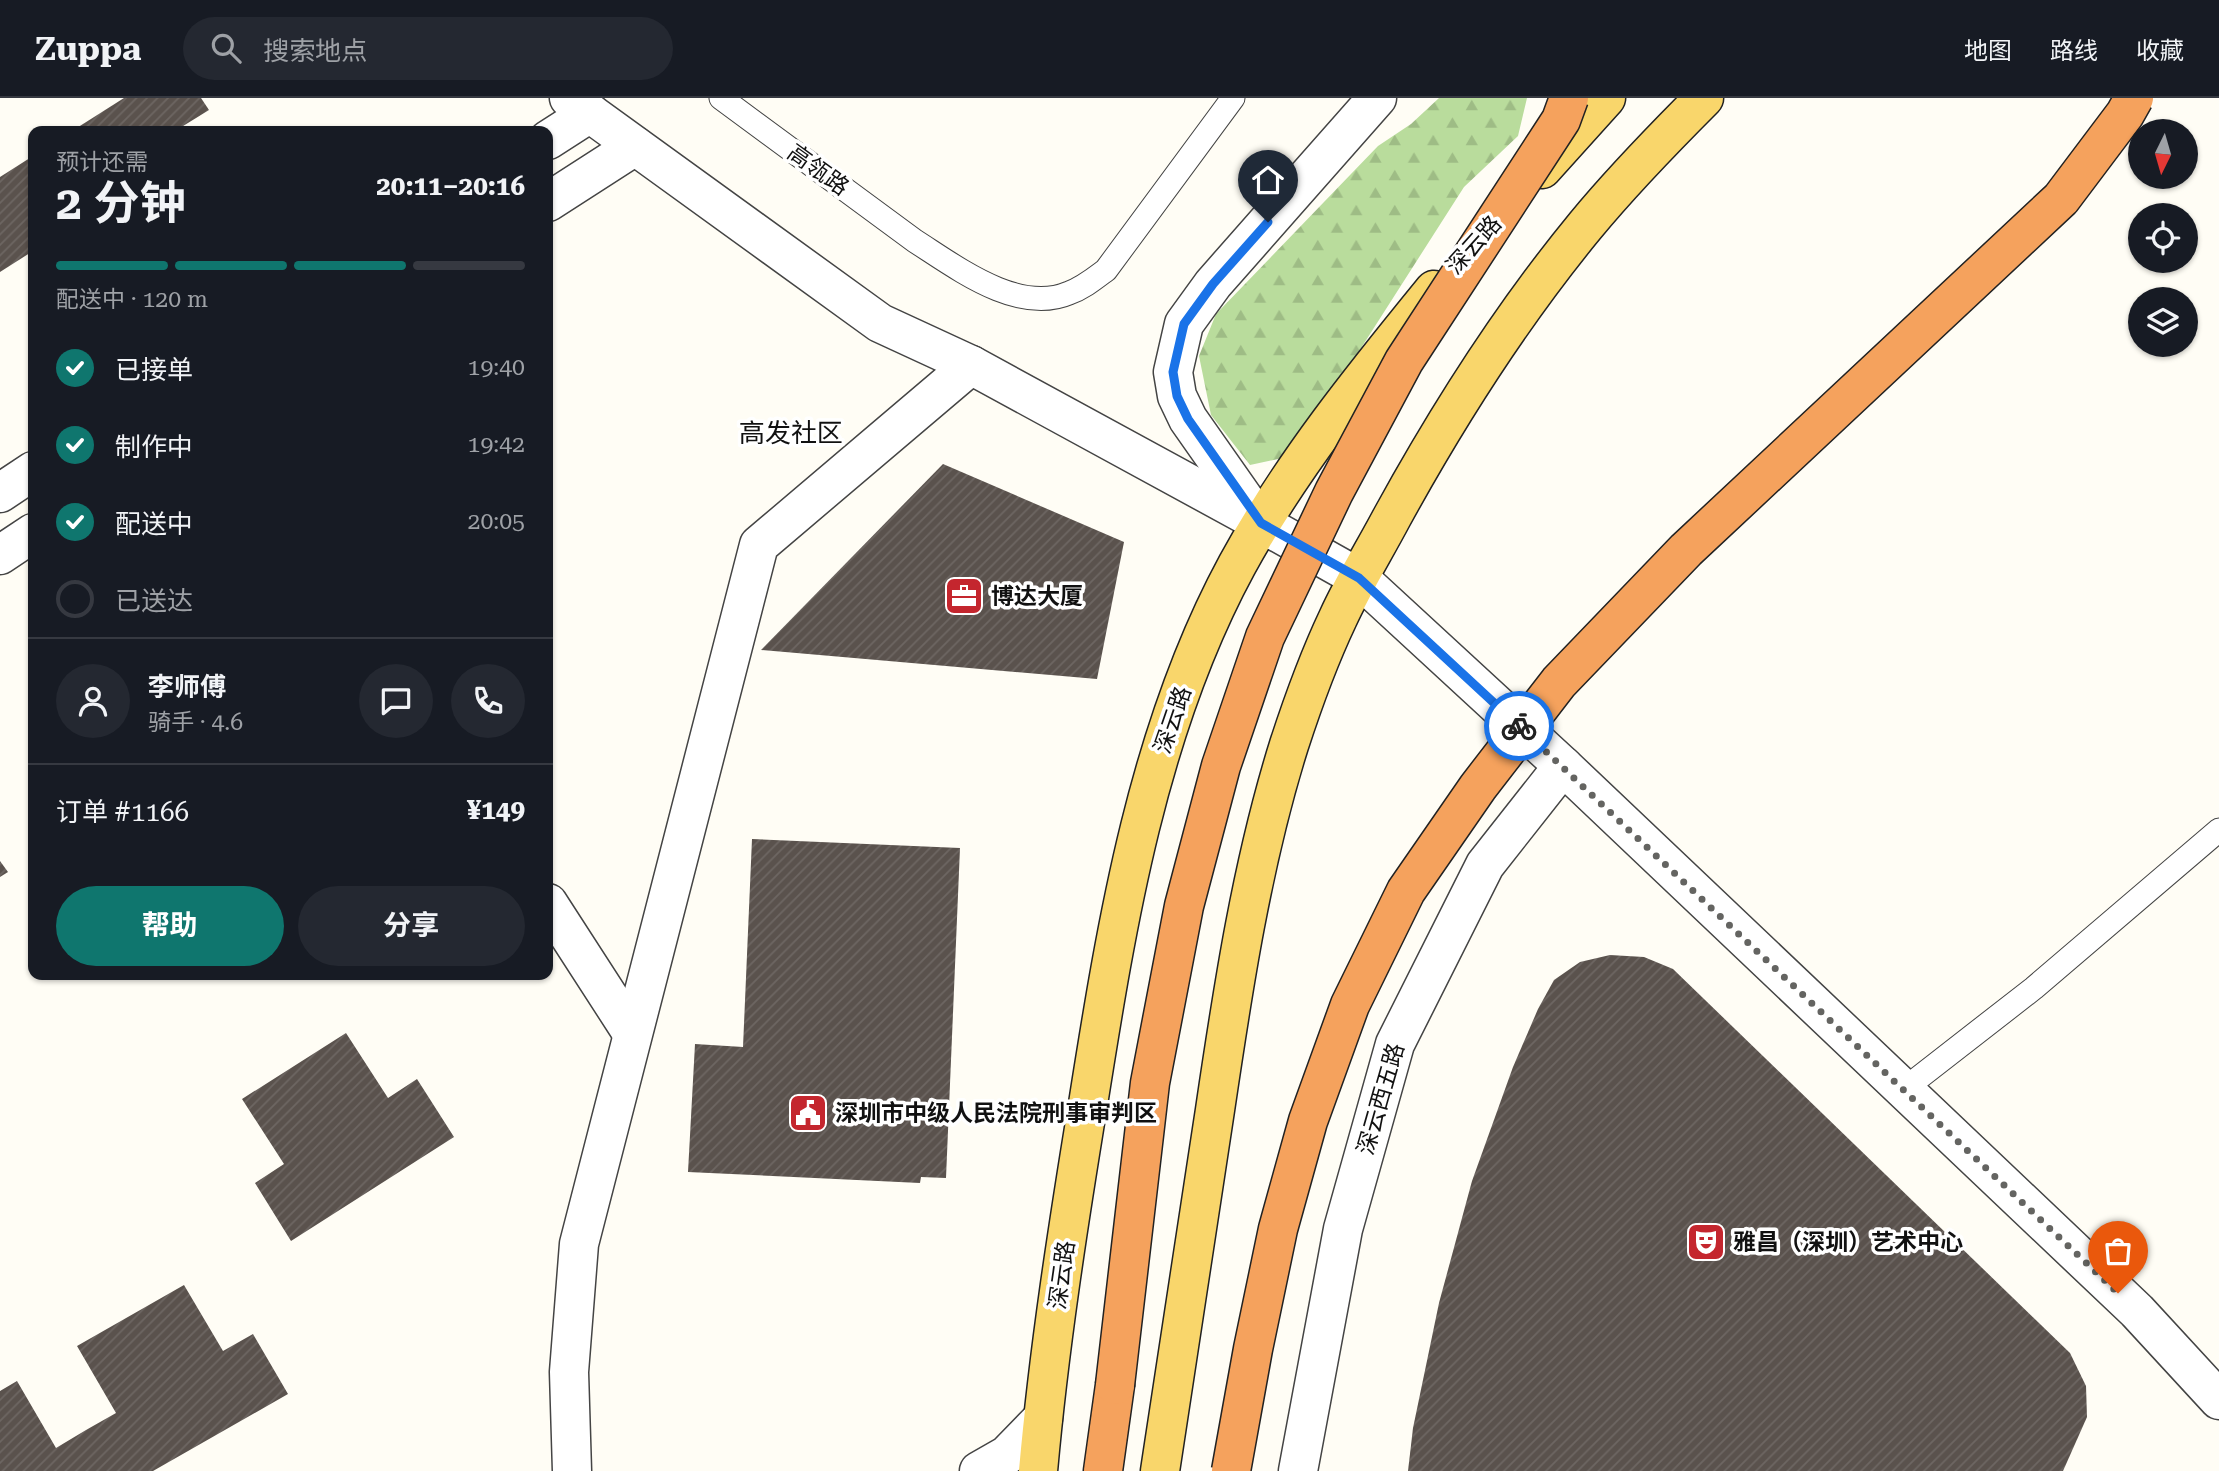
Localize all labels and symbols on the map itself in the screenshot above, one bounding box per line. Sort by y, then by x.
north arrow [2128,119,2198,189]
street label: 高瓴路 [782,139,854,201]
pin [1238,150,1298,222]
street label: 深云路 [1441,210,1507,280]
district label: 高发社区 [739,418,843,448]
office icon: 博达大厦 [943,575,985,617]
place label: 博达大厦 [991,583,1083,610]
street label: 深云路 [1149,683,1197,757]
courier [1484,691,1554,761]
street label: 深云西五路 [1352,1040,1410,1158]
public building icon: 深圳市中级人民法院刑事审判区 [787,1092,829,1134]
place label: 深圳市中级人民法院刑事审判区 [835,1100,1157,1127]
theatre icon: 雅昌（深圳）艺术中心 [1685,1221,1727,1263]
pin [2088,1221,2148,1293]
place label: 雅昌（深圳）艺术中心 [1733,1229,1963,1256]
street label: 深云路 [1044,1239,1080,1311]

